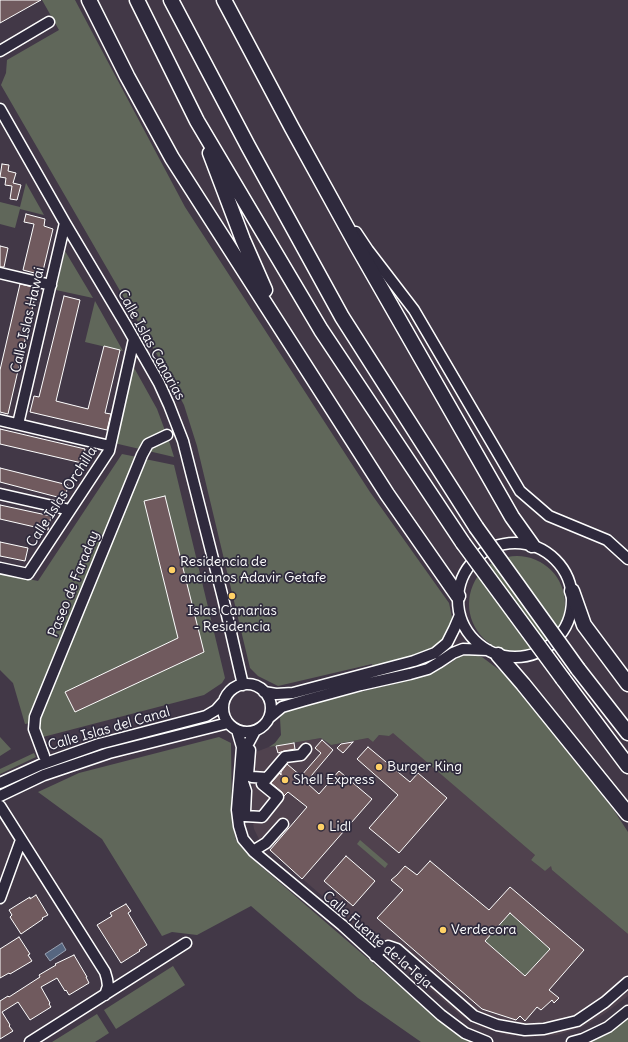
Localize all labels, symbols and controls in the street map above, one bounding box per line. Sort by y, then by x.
street label: Calle Islas Hawai [8,266,48,374]
street label: Calle Islas Canarias [114,287,188,403]
street label: Calle Islas Orchilla [23,444,101,550]
street label: Paseo de Faraday [45,528,103,640]
place label: Residencia de ancianos Adavir Getafe [180,554,326,586]
marker: Residencia de ancianos Adavir Getafe [167,565,177,575]
marker: Islas Canarias - Residencia [227,591,237,601]
place label: Islas Canarias - Residencia [187,603,277,636]
street label: Calle Islas del Canal [46,704,172,754]
place label: Burger King [387,759,462,775]
marker: Burger King [374,762,384,772]
place label: Shell Express [293,772,375,788]
marker: Shell Express [280,775,290,785]
place label: Lidl [329,819,351,835]
marker: Lidl [316,822,326,832]
street label: Calle Fuente de la Teja [319,888,435,992]
place label: Verdecora [451,922,516,938]
marker: Verdecora [438,925,448,935]

